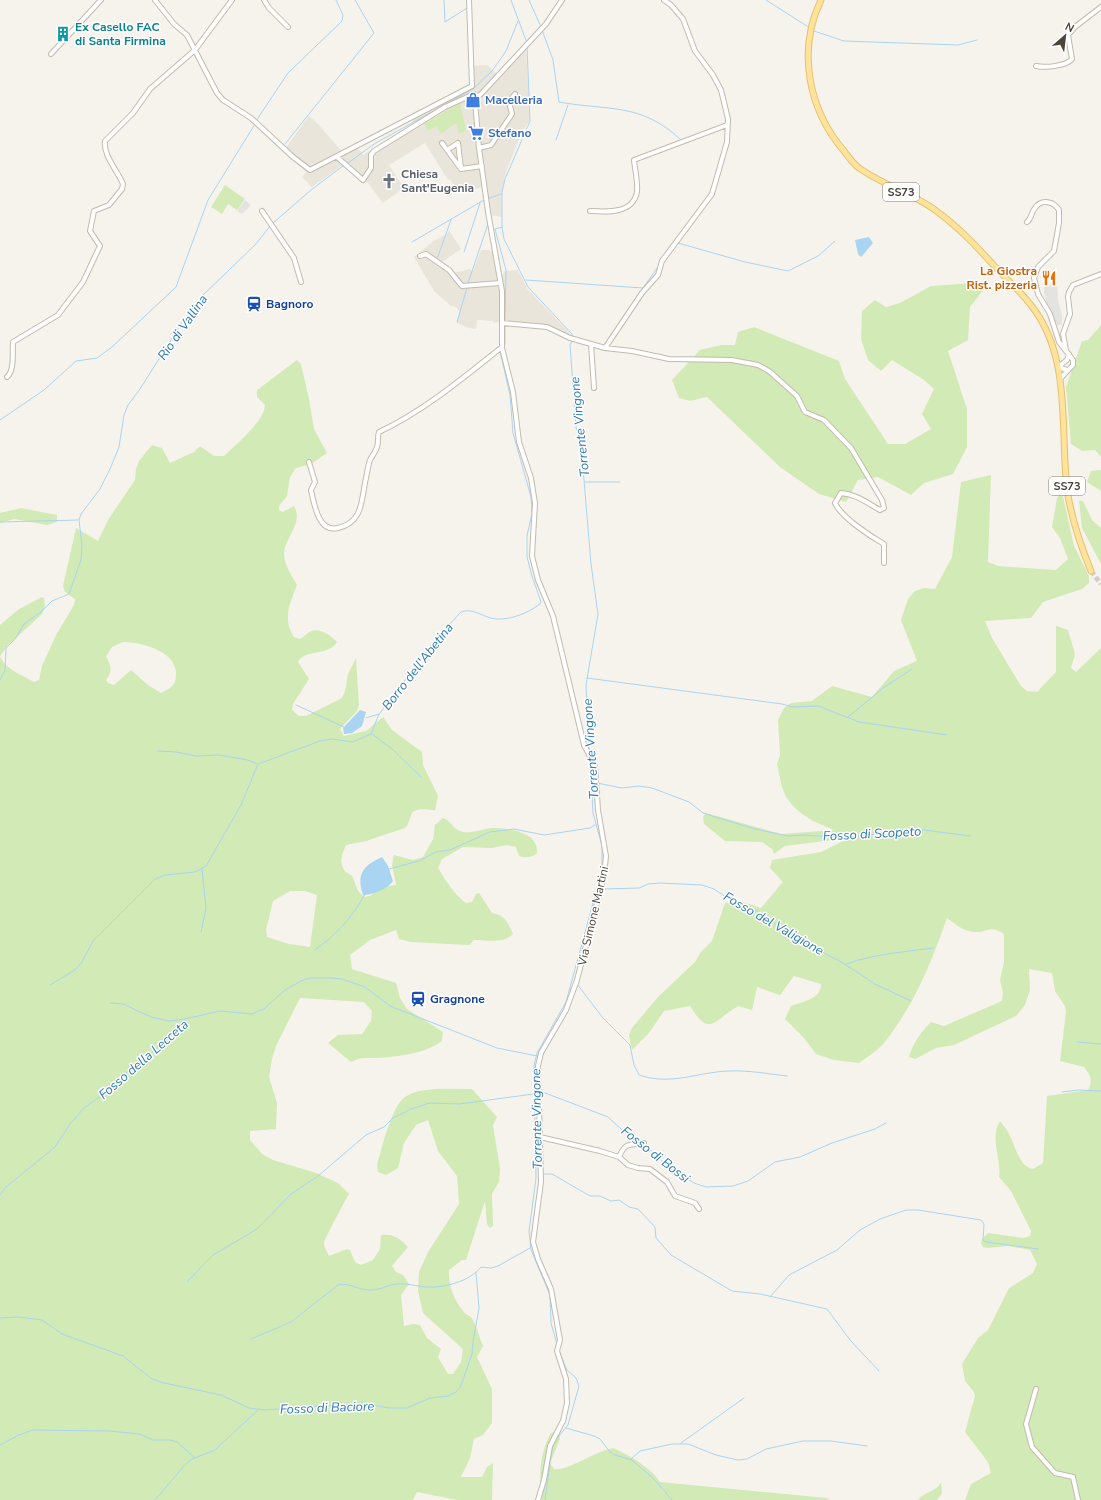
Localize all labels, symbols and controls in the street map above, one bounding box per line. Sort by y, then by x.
north arrow [1045,16,1085,56]
place label: Ex Casello FAC di Santa Firmina [75,19,166,49]
text: N [1062,19,1077,36]
building icon: Ex Casello FAC di Santa Firmina [54,25,72,43]
shop icon: Macelleria [464,91,482,109]
place label: Macelleria [485,92,542,108]
supermarket icon: Stefano [467,124,485,142]
place label: Stefano [488,125,531,141]
place label: Chiesa Sant'Eugenia [401,166,474,196]
church icon: Chiesa Sant'Eugenia [380,172,398,190]
road number: SS73 [883,183,919,201]
place label: La Giostra Rist. pizzeria [967,263,1037,293]
restaurant icon: La Giostra Rist. pizzeria [1040,269,1058,287]
water label: Rio di Vallina [154,291,212,364]
station icon: Bagnoro [245,295,263,313]
place label: Bagnoro [266,296,314,312]
water label: Torrente Vingone [566,376,594,478]
road number: SS73 [1049,477,1085,495]
water label: Borro dell'Abetina [378,619,458,714]
water label: Torrente Vingone [578,698,603,800]
water label: Fosso di Scopeto [822,822,922,846]
street label: Via Simone Martini [574,865,612,968]
water label: Fosso del Valigione [720,888,827,960]
station icon: Gragnone [409,990,427,1008]
place label: Gragnone [430,991,485,1007]
water label: Fosso della Lecceta [95,1016,193,1104]
water label: Torrente Vingone [527,1068,547,1170]
water label: Fosso di Bossi [617,1122,694,1188]
water label: Fosso di Baciore [279,1397,375,1419]

